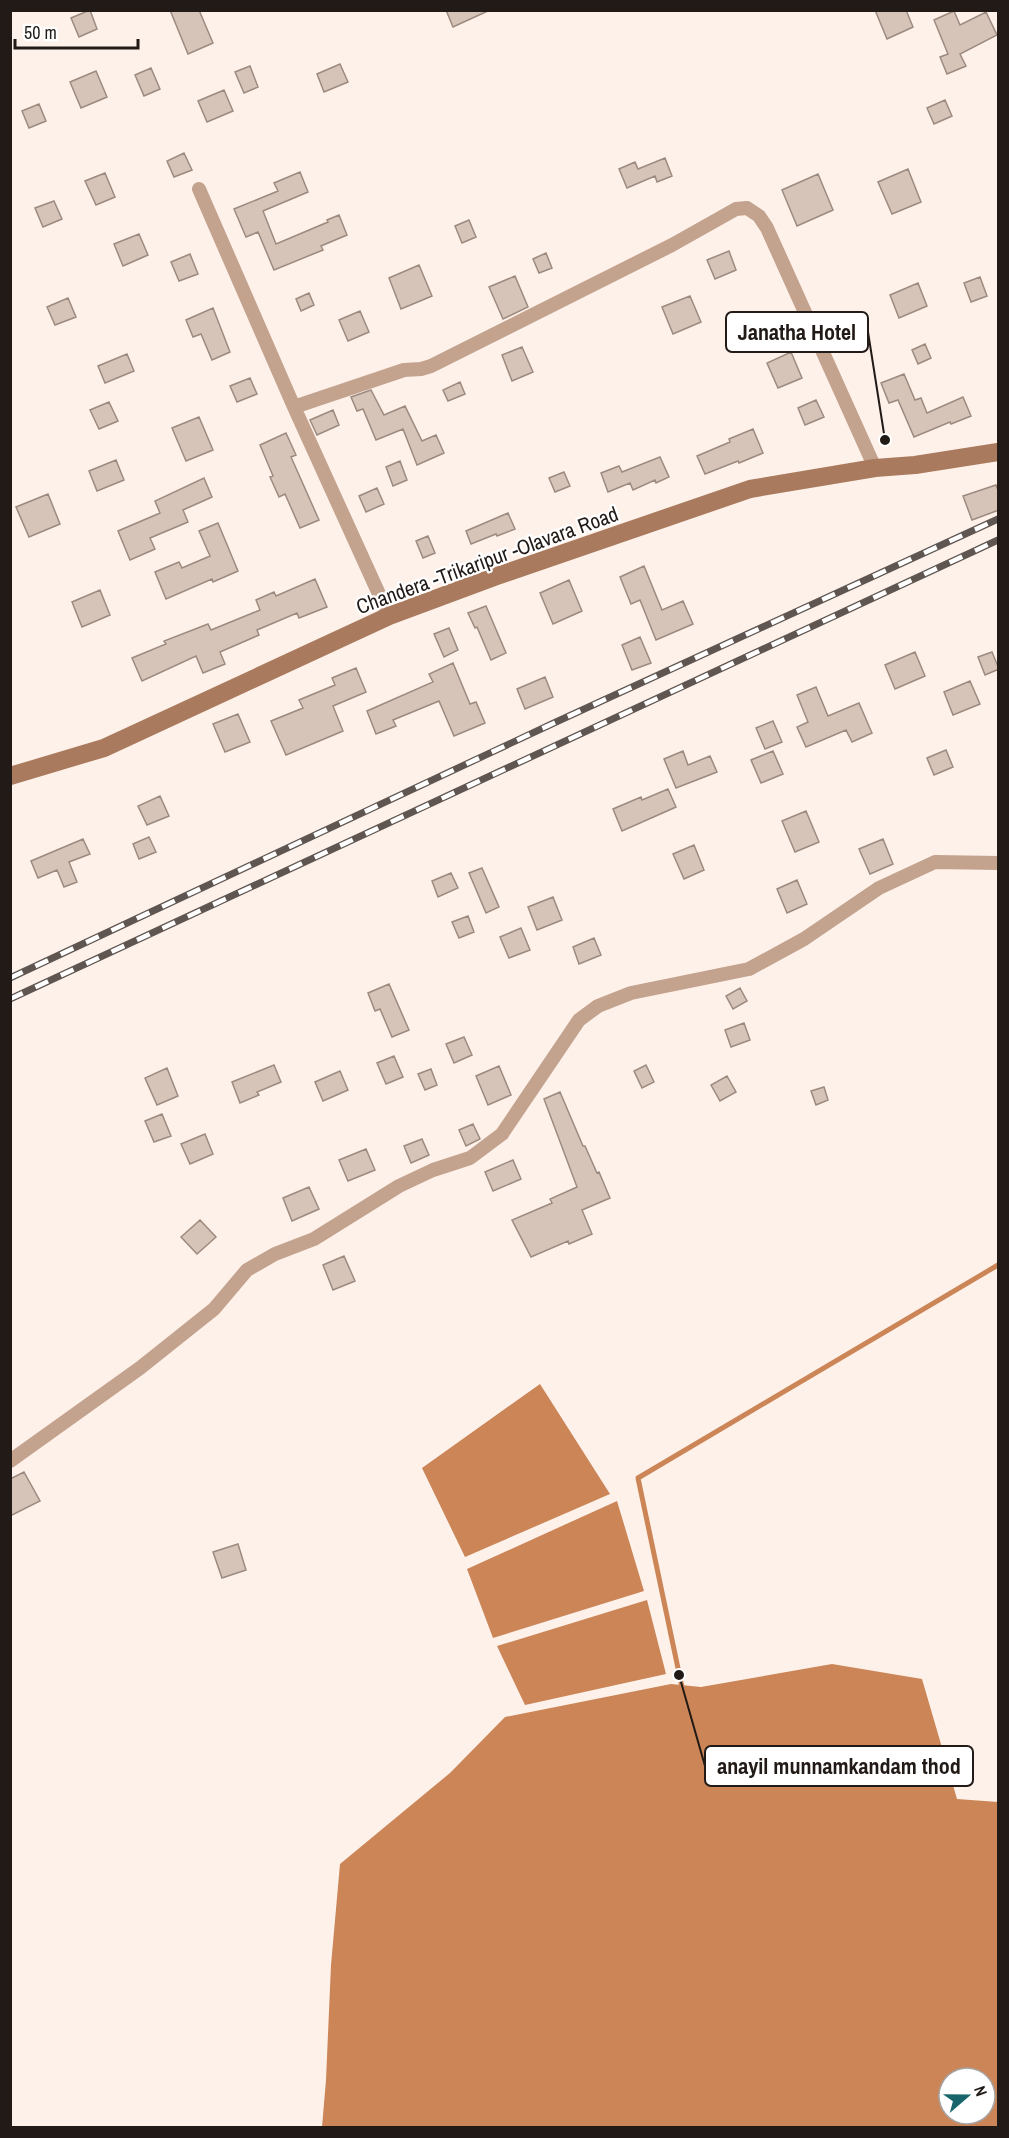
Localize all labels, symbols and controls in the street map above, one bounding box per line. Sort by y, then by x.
scale bar [15,12,138,50]
text: 50 m [24,20,57,45]
callout: Janatha Hotel [726,312,868,352]
text: Janatha Hotel [738,317,856,347]
street label: Chandera -Trikaripur -Olavara Road [352,499,622,621]
callout: anayil munnamkandam thod [705,1746,973,1786]
text: anayil munnamkandam thod [717,1751,961,1781]
north arrow [937,2066,997,2126]
text: N [969,2083,993,2099]

